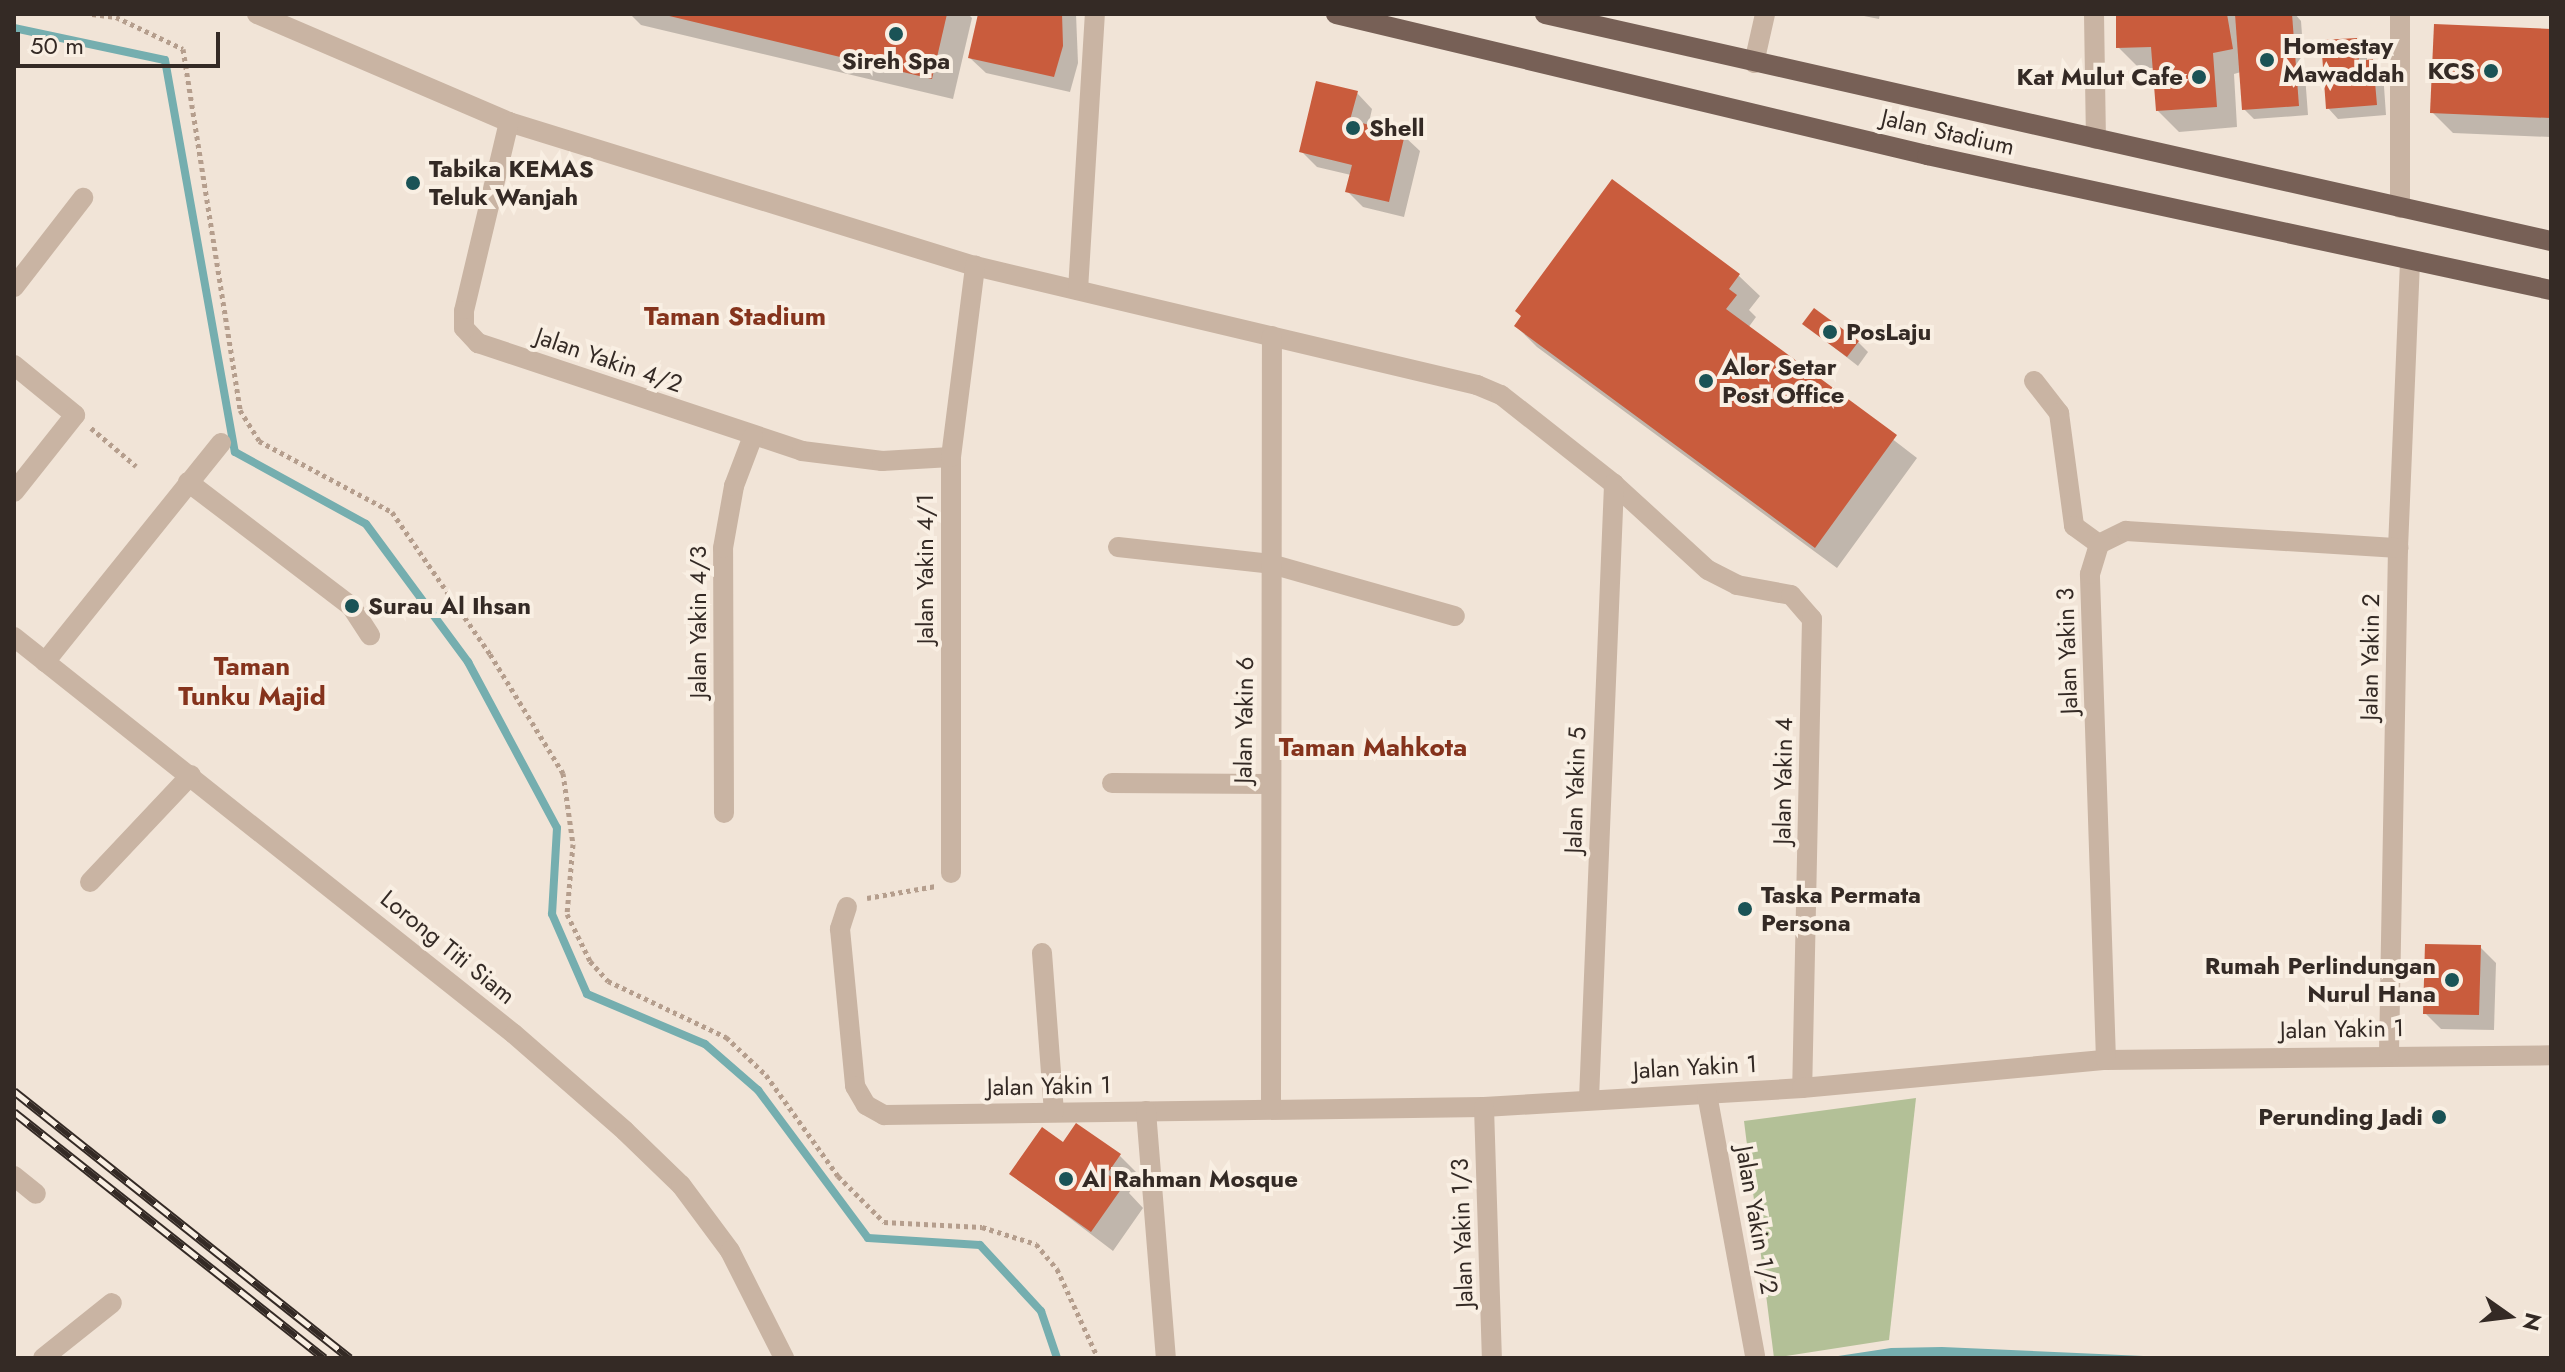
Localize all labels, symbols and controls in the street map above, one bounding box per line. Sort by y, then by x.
scale bar [20,16,224,66]
marker: Sireh Spa [887,25,905,43]
text: 50 m [30,28,84,63]
place label: Homestay Mawaddah [2283,32,2405,88]
place label: Sireh Spa [842,47,950,75]
marker: Homestay Mawaddah [2258,51,2276,69]
place label: KCS [2428,57,2475,85]
marker: KCS [2482,62,2500,80]
place label: Kat Mulut Cafe [2016,63,2183,91]
marker: Kat Mulut Cafe [2190,68,2208,86]
street label: Jalan Stadium [1879,103,2017,161]
place label: Shell [1369,114,1424,142]
marker: Shell [1344,119,1362,137]
place label: Tabika KEMAS Teluk Wanjah [429,155,594,211]
marker: Tabika KEMAS Teluk Wanjah [404,174,422,192]
district label: Taman Stadium [644,301,826,333]
place label: PosLaju [1846,318,1931,346]
street label: Jalan Yakin 4/2 [532,321,686,399]
marker: PosLaju [1821,323,1839,341]
place label: Alor Setar Post Office [1722,353,1845,409]
marker: Alor Setar Post Office [1697,372,1715,390]
street label: Jalan Yakin 4/1 [911,494,939,644]
street label: Jalan Yakin 4/3 [684,546,712,698]
street label: Jalan Yakin 3 [2050,587,2084,715]
place label: Surau Al Ihsan [368,592,531,620]
street label: Jalan Yakin 2 [2354,593,2386,721]
marker: Surau Al Ihsan [343,597,361,615]
district label: Taman Tunku Majid [178,651,326,712]
street label: Jalan Yakin 6 [1228,656,1260,784]
street label: Jalan Yakin 4 [1767,717,1799,845]
street label: Jalan Yakin 5 [1558,726,1592,854]
district label: Taman Mahkota [1279,732,1467,764]
place label: Taska Permata Persona [1761,881,1921,937]
street label: Lorong Titi Siam [375,884,521,1010]
marker: Taska Permata Persona [1736,900,1754,918]
place label: Rumah Perlindungan Nurul Hana [2205,952,2436,1008]
marker: Rumah Perlindungan Nurul Hana [2443,971,2461,989]
street label: Jalan Yakin 1 [2280,1014,2404,1044]
street label: Jalan Yakin 1 [1632,1049,1758,1085]
street label: Jalan Yakin 1 [987,1071,1111,1101]
place label: Perunding Jadi [2258,1103,2423,1131]
marker: Perunding Jadi [2430,1108,2448,1126]
street label: Jalan Yakin 1/2 [1730,1144,1784,1296]
street label: Jalan Yakin 1/3 [1445,1158,1479,1308]
place label: Al Rahman Mosque [1082,1165,1298,1193]
marker: Al Rahman Mosque [1057,1170,1075,1188]
north arrow [2469,1276,2549,1356]
text: N [2515,1309,2550,1334]

